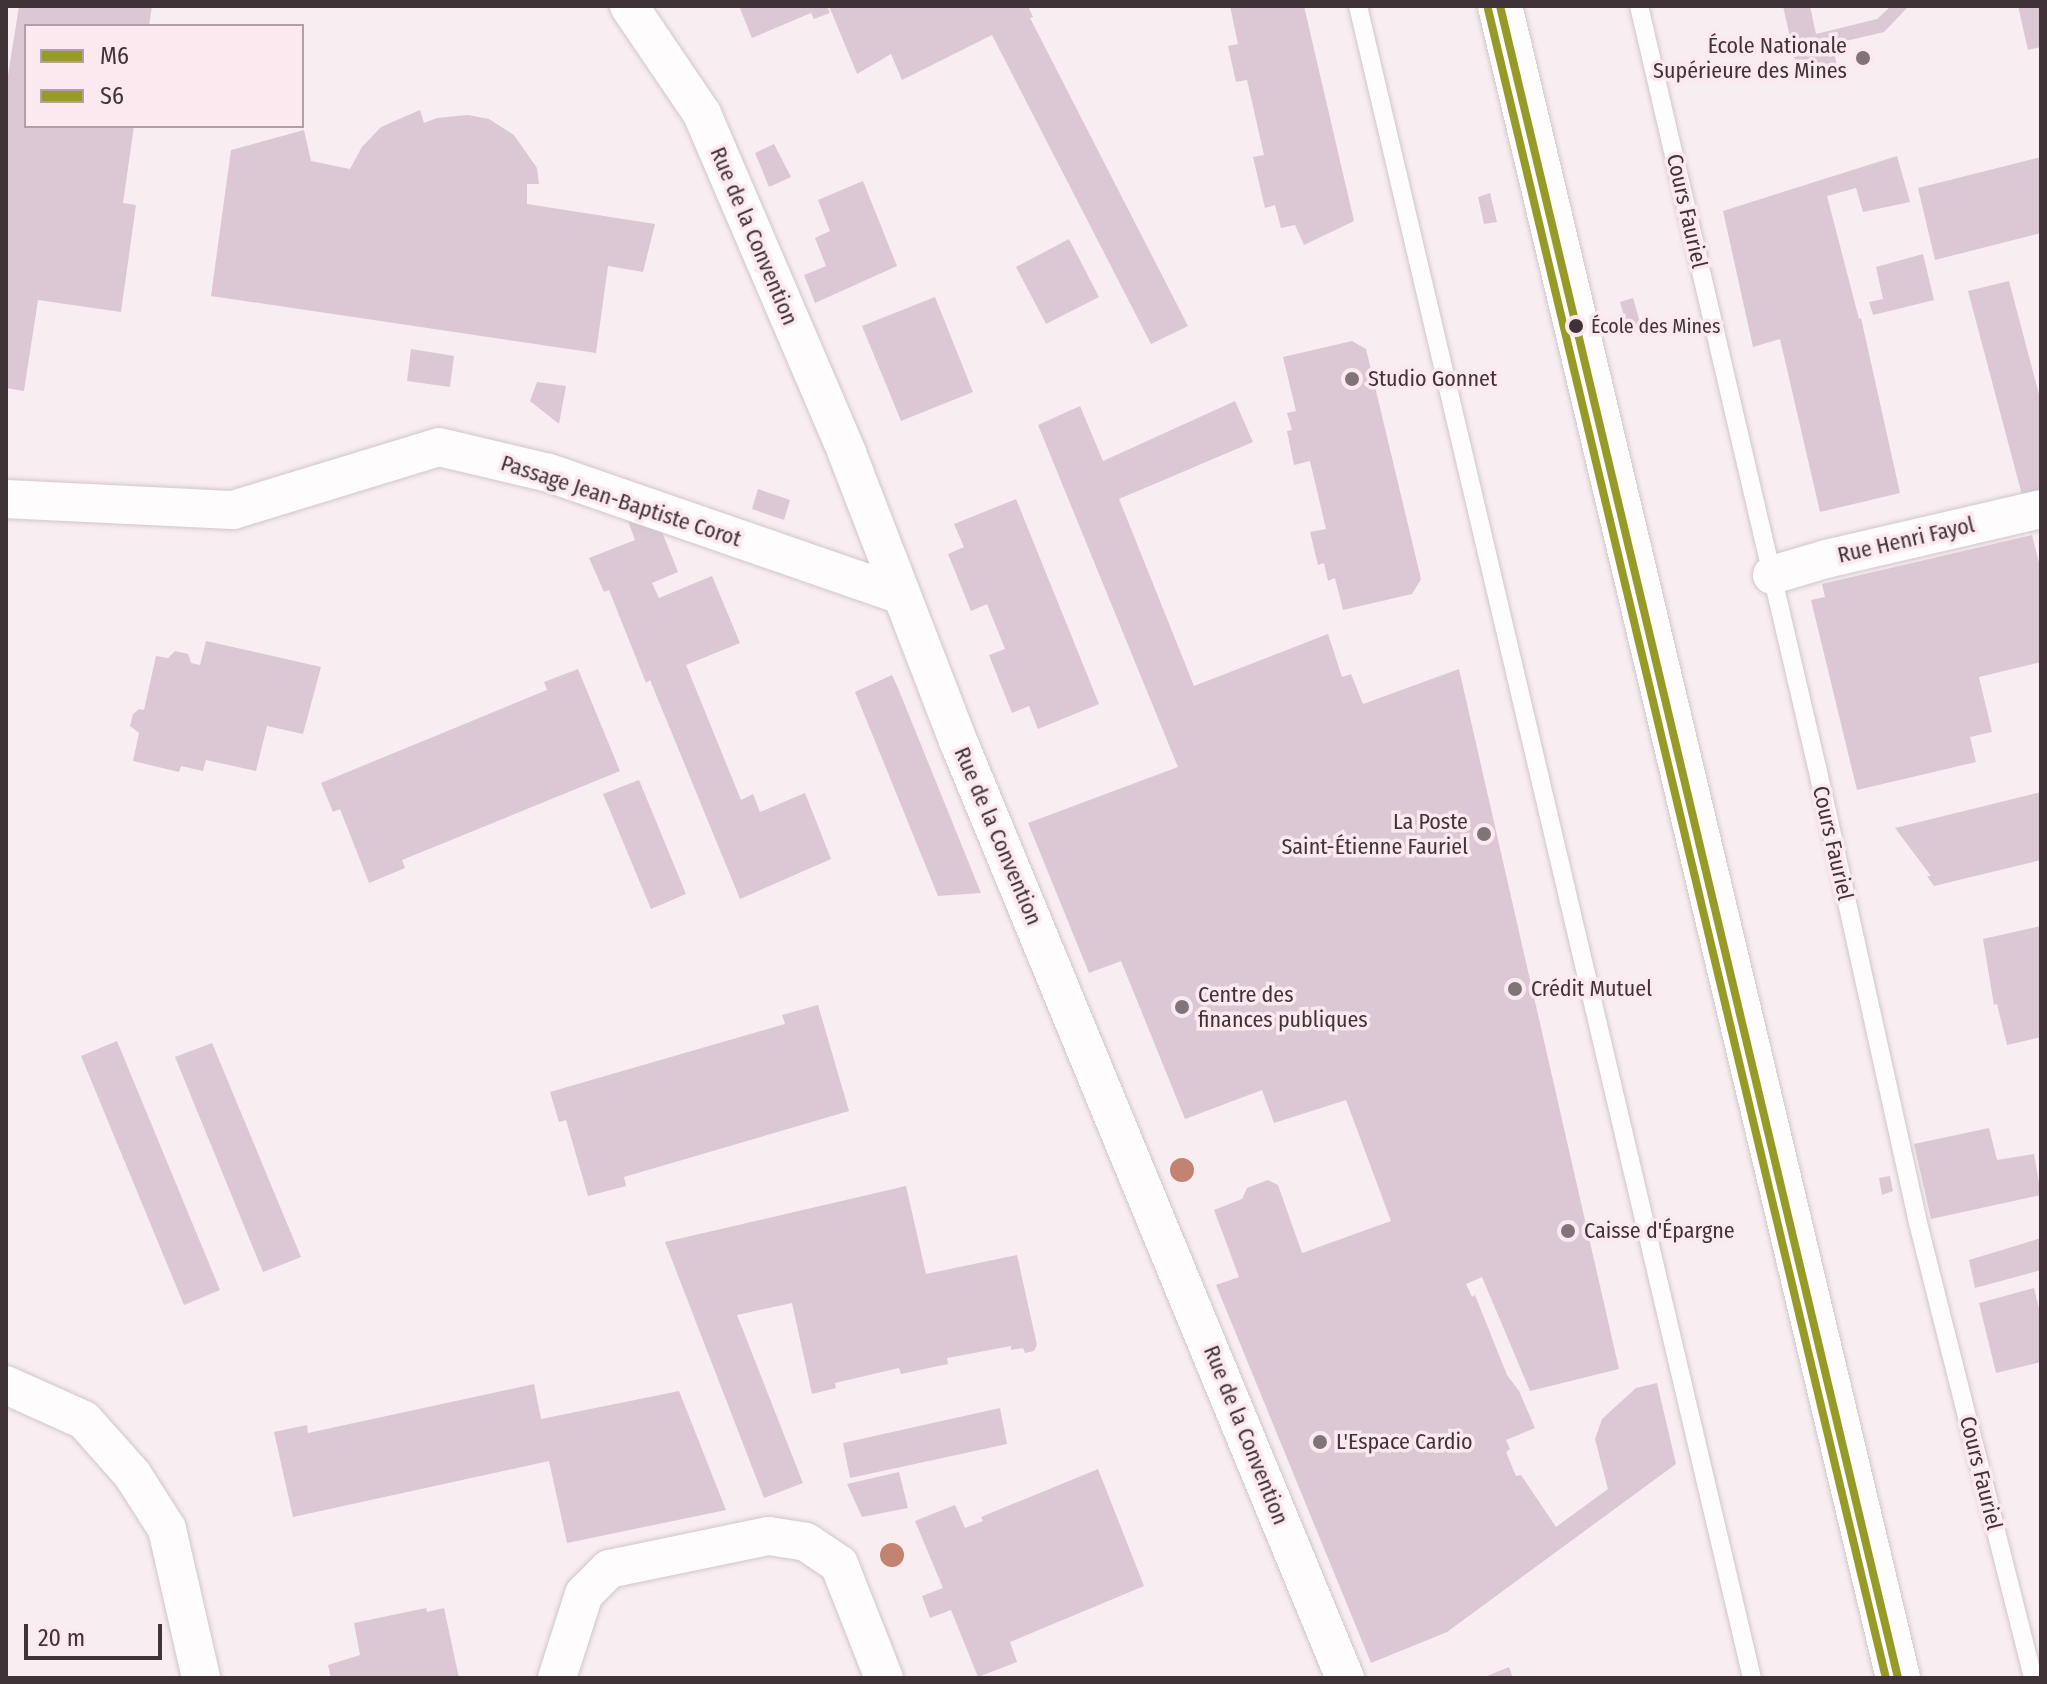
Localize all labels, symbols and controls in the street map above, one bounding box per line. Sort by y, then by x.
legend [24,24,304,128]
place label: École Nationale Supérieure des Mines [1653,32,1847,84]
text: M6 [100,42,129,70]
marker: École Nationale Supérieure des Mines [1854,49,1872,67]
text: S6 [100,82,124,110]
street label: Rue de la Convention [705,143,803,329]
street label: Cours Fauriel [1661,151,1713,271]
place label: École des Mines [1591,314,1720,338]
marker: École des Mines [1568,318,1584,334]
place label: Studio Gonnet [1368,366,1497,392]
marker: Studio Gonnet [1343,370,1361,388]
street label: Passage Jean-Baptiste Corot [498,450,744,552]
street label: Rue Henri Fayol [1835,511,1977,569]
street label: Rue de la Convention [949,743,1047,929]
street label: Cours Fauriel [1807,783,1859,903]
place label: La Poste Saint-Étienne Fauriel [1281,808,1468,860]
marker: La Poste Saint-Étienne Fauriel [1475,825,1493,843]
place label: Crédit Mutuel [1531,976,1652,1002]
marker: Crédit Mutuel [1506,980,1524,998]
place label: Centre des finances publiques [1198,981,1368,1032]
marker: Centre des finances publiques [1173,998,1191,1016]
place label: Caisse d'Épargne [1584,1218,1735,1244]
marker: Caisse d'Épargne [1559,1222,1577,1240]
street label: Rue de la Convention [1198,1342,1294,1528]
street label: Cours Fauriel [1954,1413,2008,1533]
place label: L'Espace Cardio [1336,1429,1473,1455]
marker: L'Espace Cardio [1311,1433,1329,1451]
scale bar [28,1608,166,1658]
text: 20 m [38,1624,85,1652]

